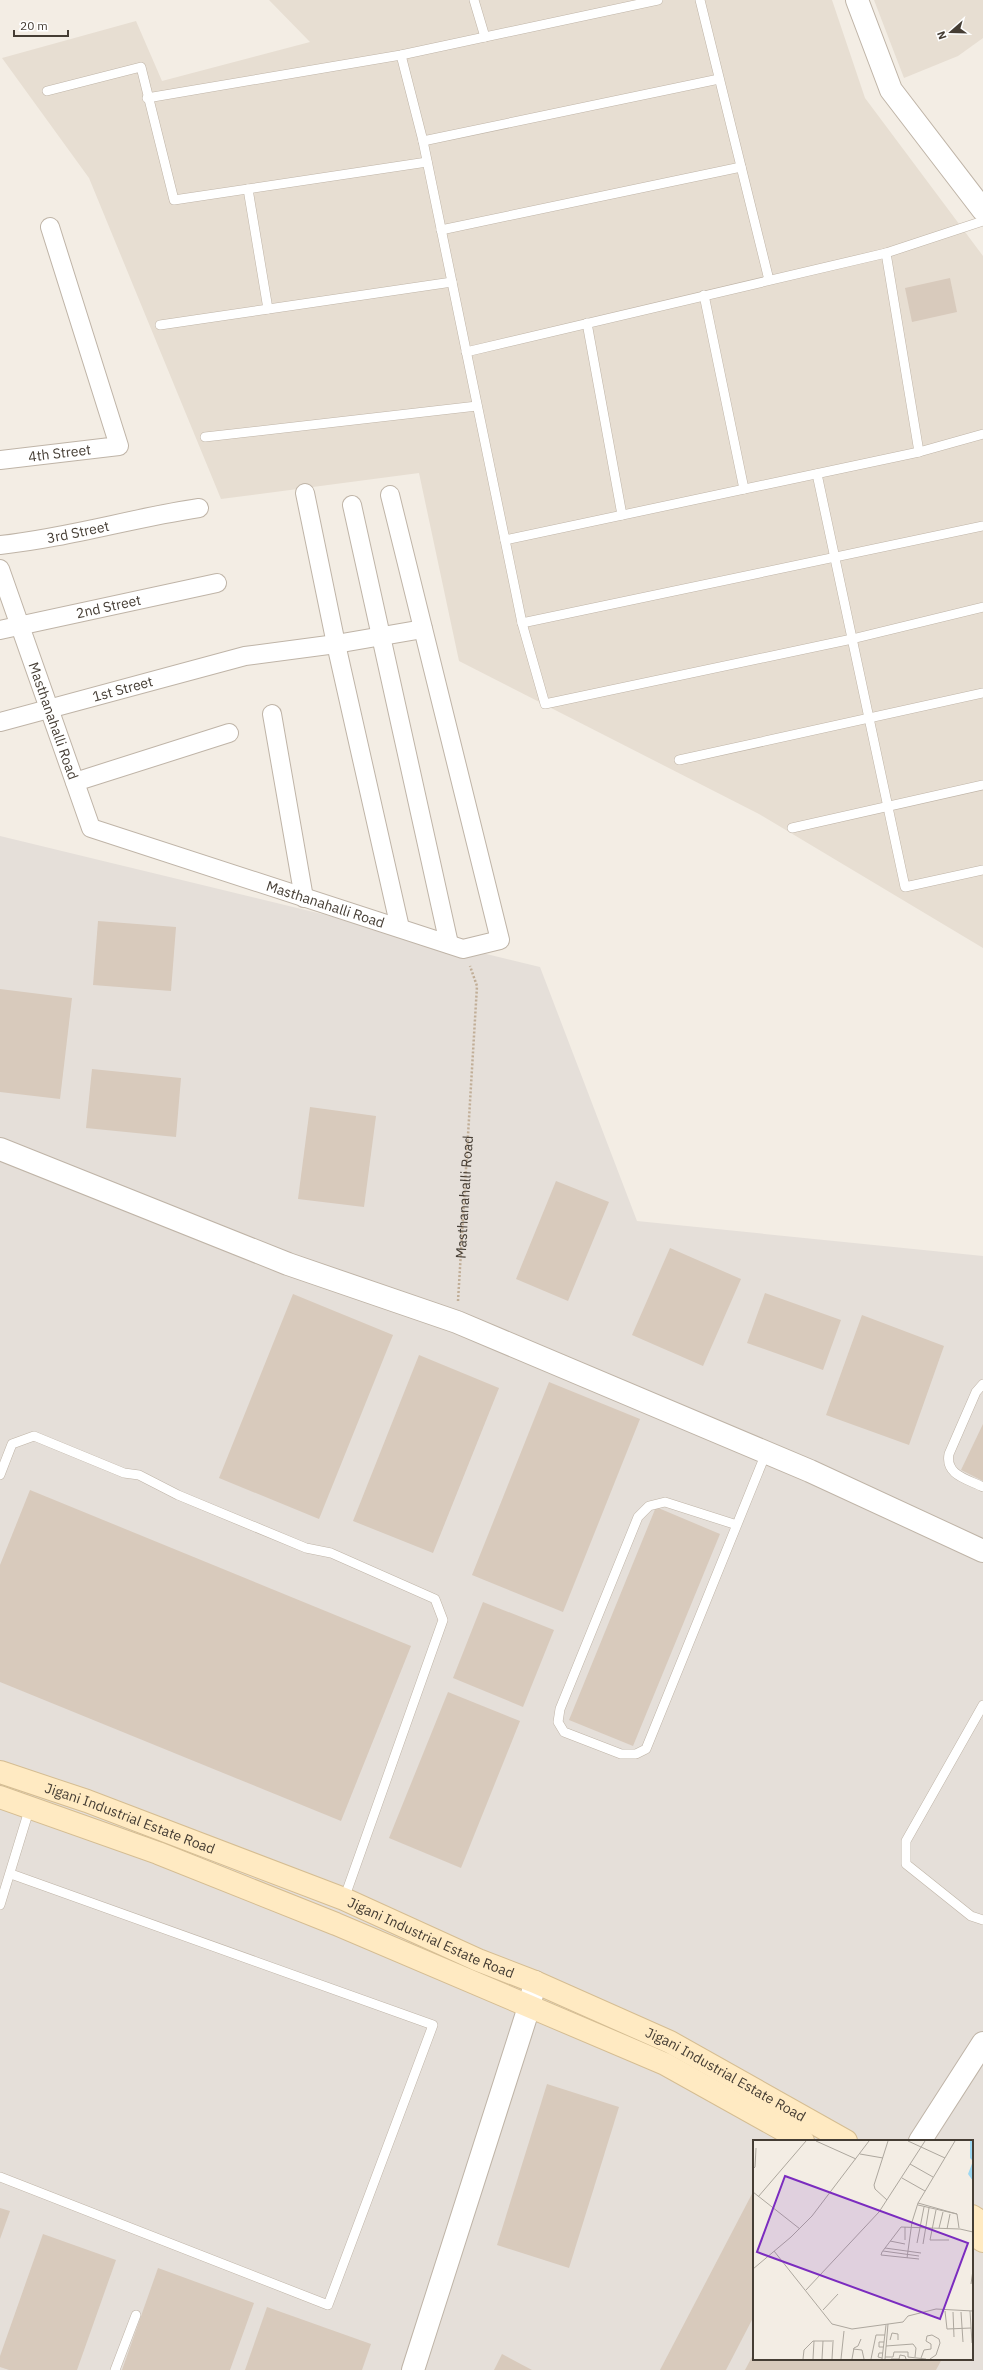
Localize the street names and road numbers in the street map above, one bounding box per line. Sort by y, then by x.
street label: 4th Street [27,440,92,466]
street label: 3rd Street [45,517,111,547]
street label: 2nd Street [74,591,143,622]
street label: Masthanahalli Road [24,660,82,782]
street label: 1st Street [90,672,155,706]
street label: Masthanahalli Road [264,877,387,932]
street label: Masthanahalli Road [452,1135,477,1259]
street label: Jigani Industrial Estate Road [43,1779,218,1858]
street label: Jigani Industrial Estate Road [345,1893,517,1982]
street label: Jigani Industrial Estate Road [643,2023,809,2125]

